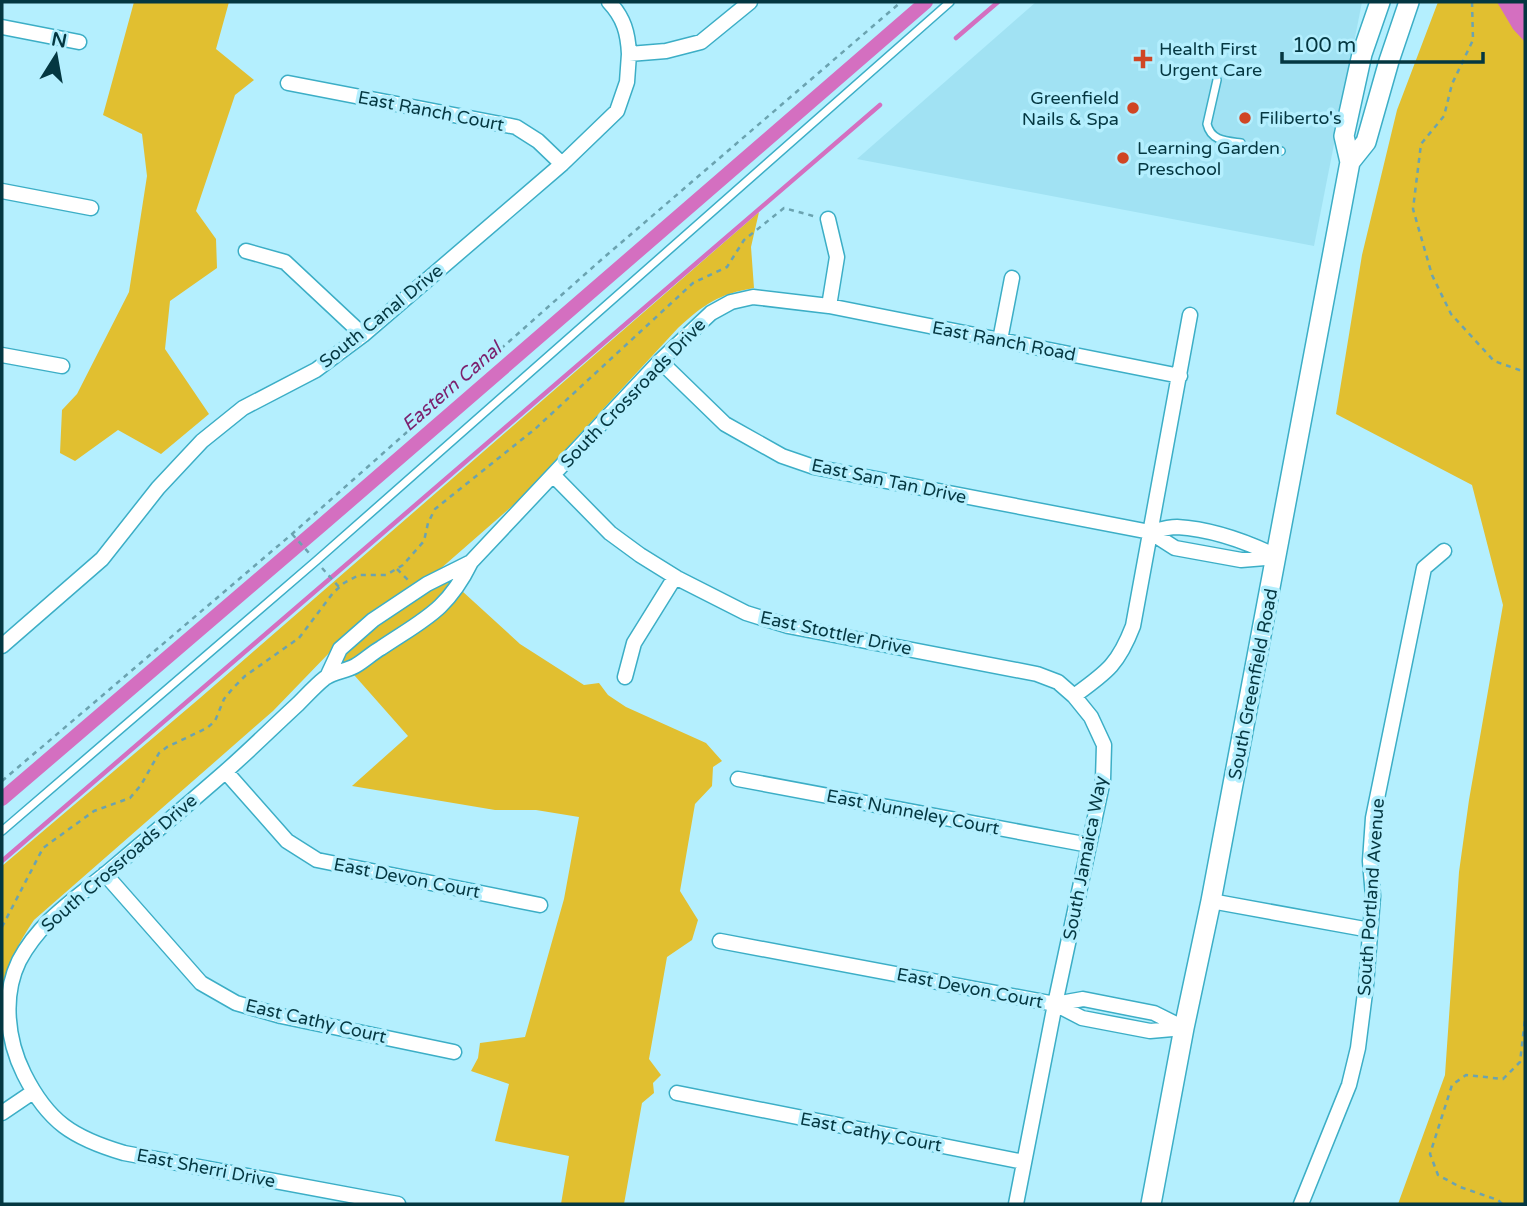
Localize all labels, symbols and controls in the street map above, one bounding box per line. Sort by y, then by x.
north arrow [21,21,91,91]
scale bar [1282,21,1483,65]
text: N [49,28,69,53]
text: 100 m [1292,33,1356,58]
place label: Health First Urgent Care [1159,38,1262,81]
marker: Health First Urgent Care [1133,49,1153,69]
street label: East Ranch Court [356,86,506,136]
place label: Greenfield Nails & Spa [1022,87,1119,130]
marker: Greenfield Nails & Spa [1125,100,1141,116]
place label: Filiberto's [1259,107,1342,129]
marker: Filiberto's [1237,110,1253,126]
place label: Learning Garden Preschool [1137,137,1280,180]
marker: Learning Garden Preschool [1115,150,1131,166]
street label: South Canal Drive [315,259,447,373]
street label: South Crossroads Drive [556,314,710,472]
street label: East Ranch Road [930,316,1078,366]
water label: Eastern Canal [398,336,507,436]
street label: East San Tan Drive [809,454,969,508]
street label: South Greenfield Road [1224,587,1282,781]
street label: East Stottler Drive [758,606,914,660]
street label: South Jamaica Way [1058,774,1112,942]
street label: East Nunneley Court [825,784,1001,840]
street label: South Crossroads Drive [37,789,201,937]
street label: South Portland Avenue [1353,797,1389,997]
street label: East Devon Court [332,853,482,903]
street label: East Devon Court [895,963,1045,1013]
street label: East Cathy Court [243,994,389,1048]
street label: East Cathy Court [798,1107,944,1157]
street label: East Sherri Drive [135,1144,277,1192]

